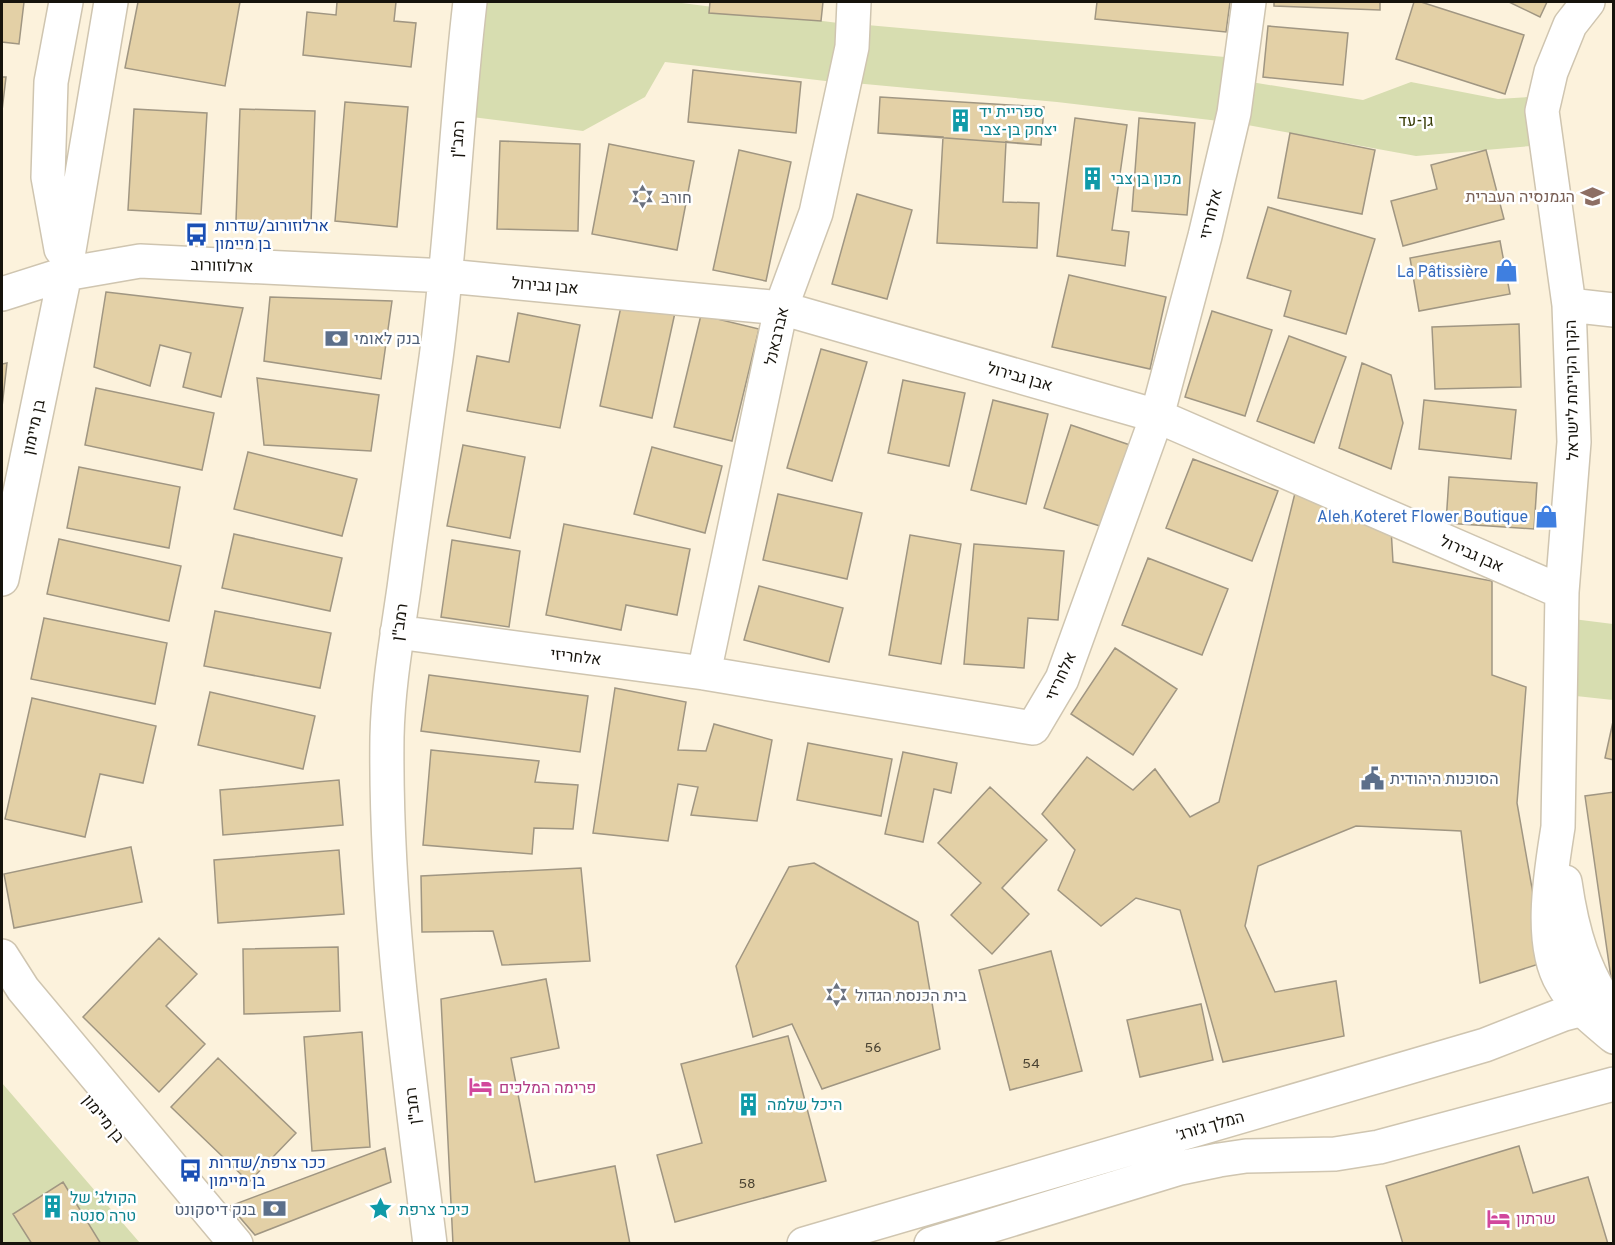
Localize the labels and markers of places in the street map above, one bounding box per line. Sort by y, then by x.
place label: ספריית יד יצחק בן-צבי [979,103,1057,141]
building icon: ספריית יד יצחק בן-צבי [948,107,974,133]
building icon: מכון בן צבי [1080,165,1106,191]
place label: מכון בן צבי [1111,170,1182,190]
school or university icon: הגמנסיה העברית [1580,183,1606,209]
synagogue icon: חורב [630,184,656,210]
place label: הגמנסיה העברית [1466,188,1575,208]
place label: חורב [661,189,692,209]
place label: ארלוזורוב/שדרות בן מיימון [215,217,329,255]
bus stop icon: ארלוזורוב/שדרות בן מיימון [184,221,210,247]
shop icon: La Pâtissière [1493,258,1519,284]
place label: La Pâtissière [1397,263,1488,283]
bank icon: בנק לאומי [323,325,349,351]
place label: בנק לאומי [354,330,421,350]
shop icon: Aleh Koteret Flower Boutique [1533,503,1559,529]
place label: Aleh Koteret Flower Boutique [1317,508,1528,528]
public building icon: הסוכנות היהודית [1359,765,1385,791]
place label: הסוכנות היהודית [1390,770,1499,790]
synagogue icon: בית הכנסת הגדול [824,982,850,1008]
place label: בית הכנסת הגדול [855,987,967,1007]
hotel icon: פרימה המלכים [468,1074,494,1100]
place label: פרימה המלכים [499,1079,596,1099]
building icon: היכל שלמה [736,1091,762,1117]
place label: היכל שלמה [767,1096,842,1116]
place label: ככר צרפת/שדרות בן מיימון [209,1154,326,1192]
bus stop icon: ככר צרפת/שדרות בן מיימון [178,1158,204,1184]
place label: הקולג’ של טרה סנטה [70,1189,137,1227]
building icon: הקולג’ של טרה סנטה [39,1193,65,1219]
bank icon: בנק דיסקונט [261,1196,287,1222]
place icon: כיכר צרפת [368,1196,394,1222]
place label: בנק דיסקונט [174,1201,257,1221]
place label: כיכר צרפת [399,1201,469,1221]
hotel icon: שרתון [1485,1205,1511,1231]
place label: שרתון [1516,1210,1556,1230]

